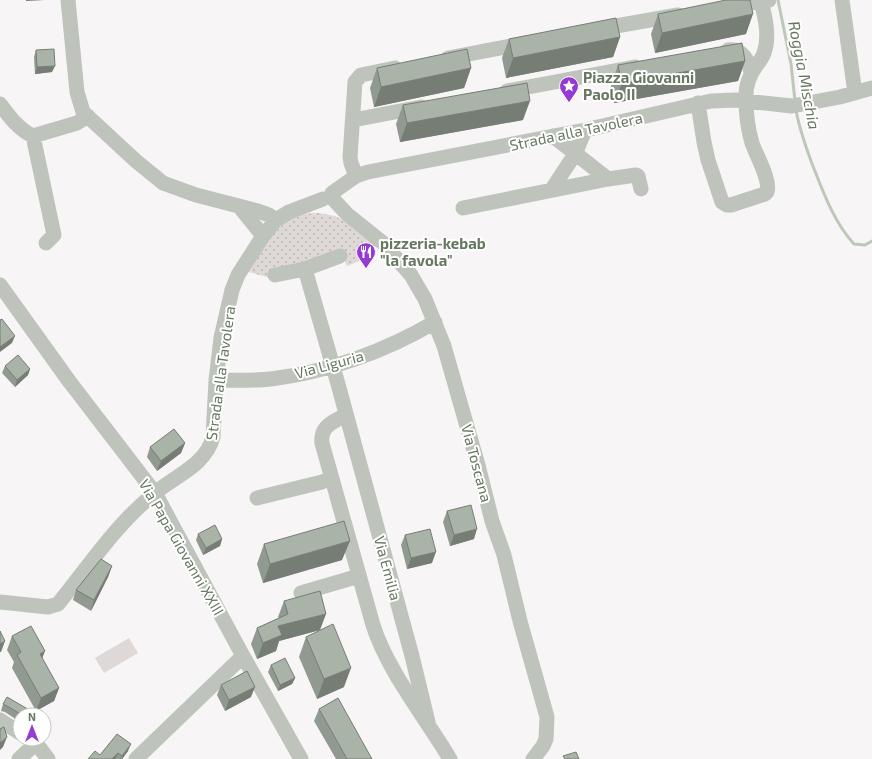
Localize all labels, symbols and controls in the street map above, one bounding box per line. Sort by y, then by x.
water label: Roggia Mischia [785,19,825,131]
place label: Piazza Giovanni Paolo II [583,68,694,103]
place icon: Piazza Giovanni Paolo II [558,75,580,103]
street label: Strada alla Tavolera [508,108,644,154]
place label: pizzeria-kebab "la favola" [380,234,486,269]
restaurant icon: pizzeria-kebab "la favola" [355,241,377,269]
street label: Strada alla Tavolera [202,305,238,441]
street label: Via Liguria [292,346,366,382]
street label: Via Toscana [458,422,496,504]
street label: Via Papa Giovanni XXIII [136,476,228,618]
street label: Via Emilia [371,534,405,602]
north arrow [12,707,52,747]
text: N [28,710,36,723]

